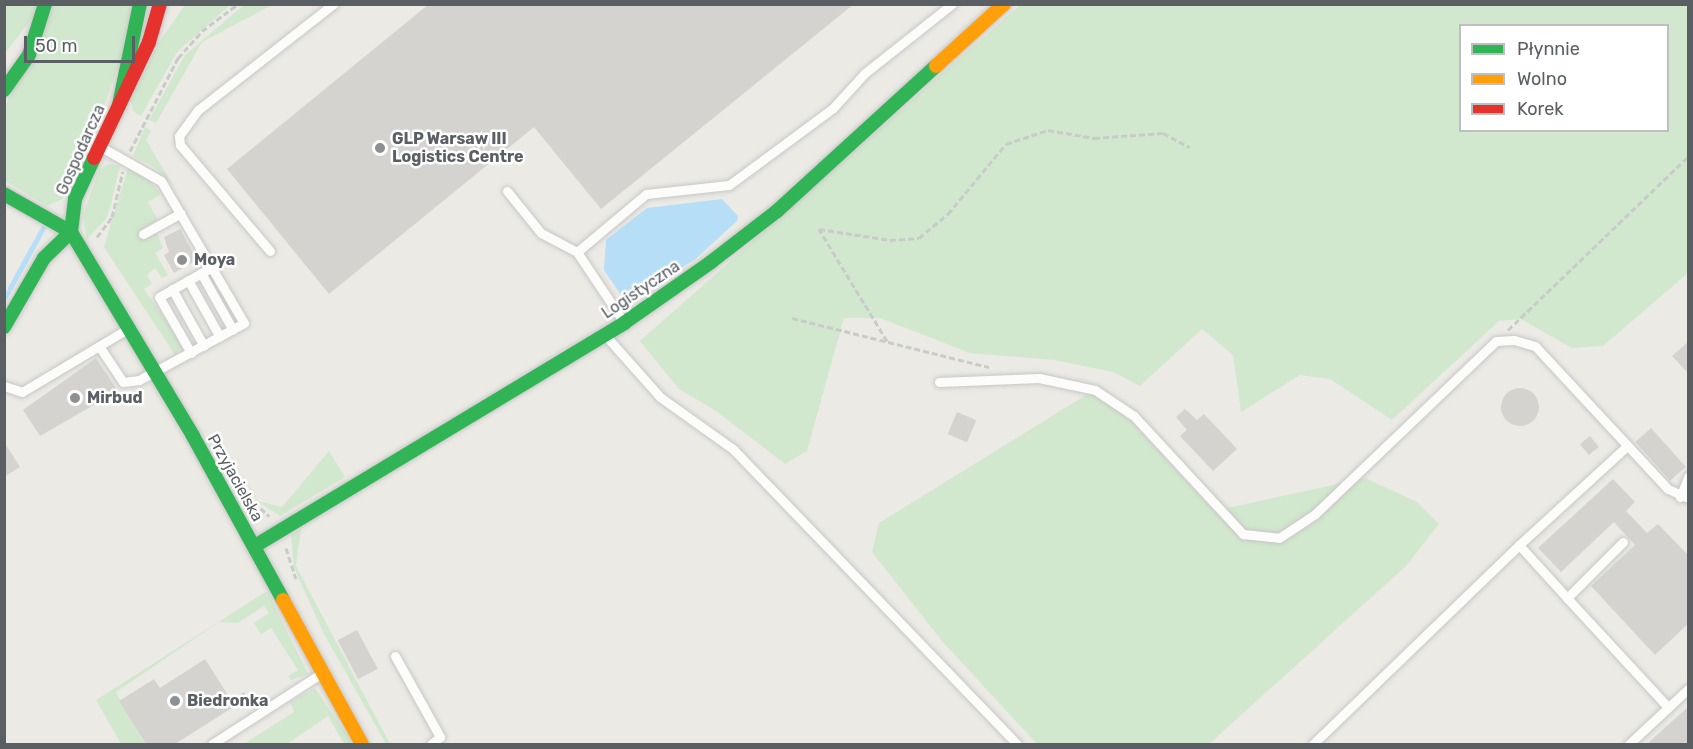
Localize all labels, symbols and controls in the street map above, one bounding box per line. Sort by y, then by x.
scale bar [27,24,138,62]
legend [1459,24,1669,132]
text: 50 m [35,35,78,57]
text: Płynnie [1517,38,1580,60]
text: Wolno [1517,68,1567,90]
text: Korek [1517,98,1564,120]
street label: Gospodarcza [52,102,110,198]
place label: GLP Warsaw III Logistics Centre [392,129,524,167]
marker: GLP Warsaw III Logistics Centre [373,141,387,155]
place label: Moya [194,250,235,270]
marker: Moya [175,253,189,267]
street label: Logistyczna [598,257,684,323]
place label: Mirbud [87,388,143,408]
marker: Mirbud [68,391,82,405]
street label: Przyjacielska [203,431,267,525]
place label: Biedronka [187,691,268,711]
marker: Biedronka [168,694,182,708]

